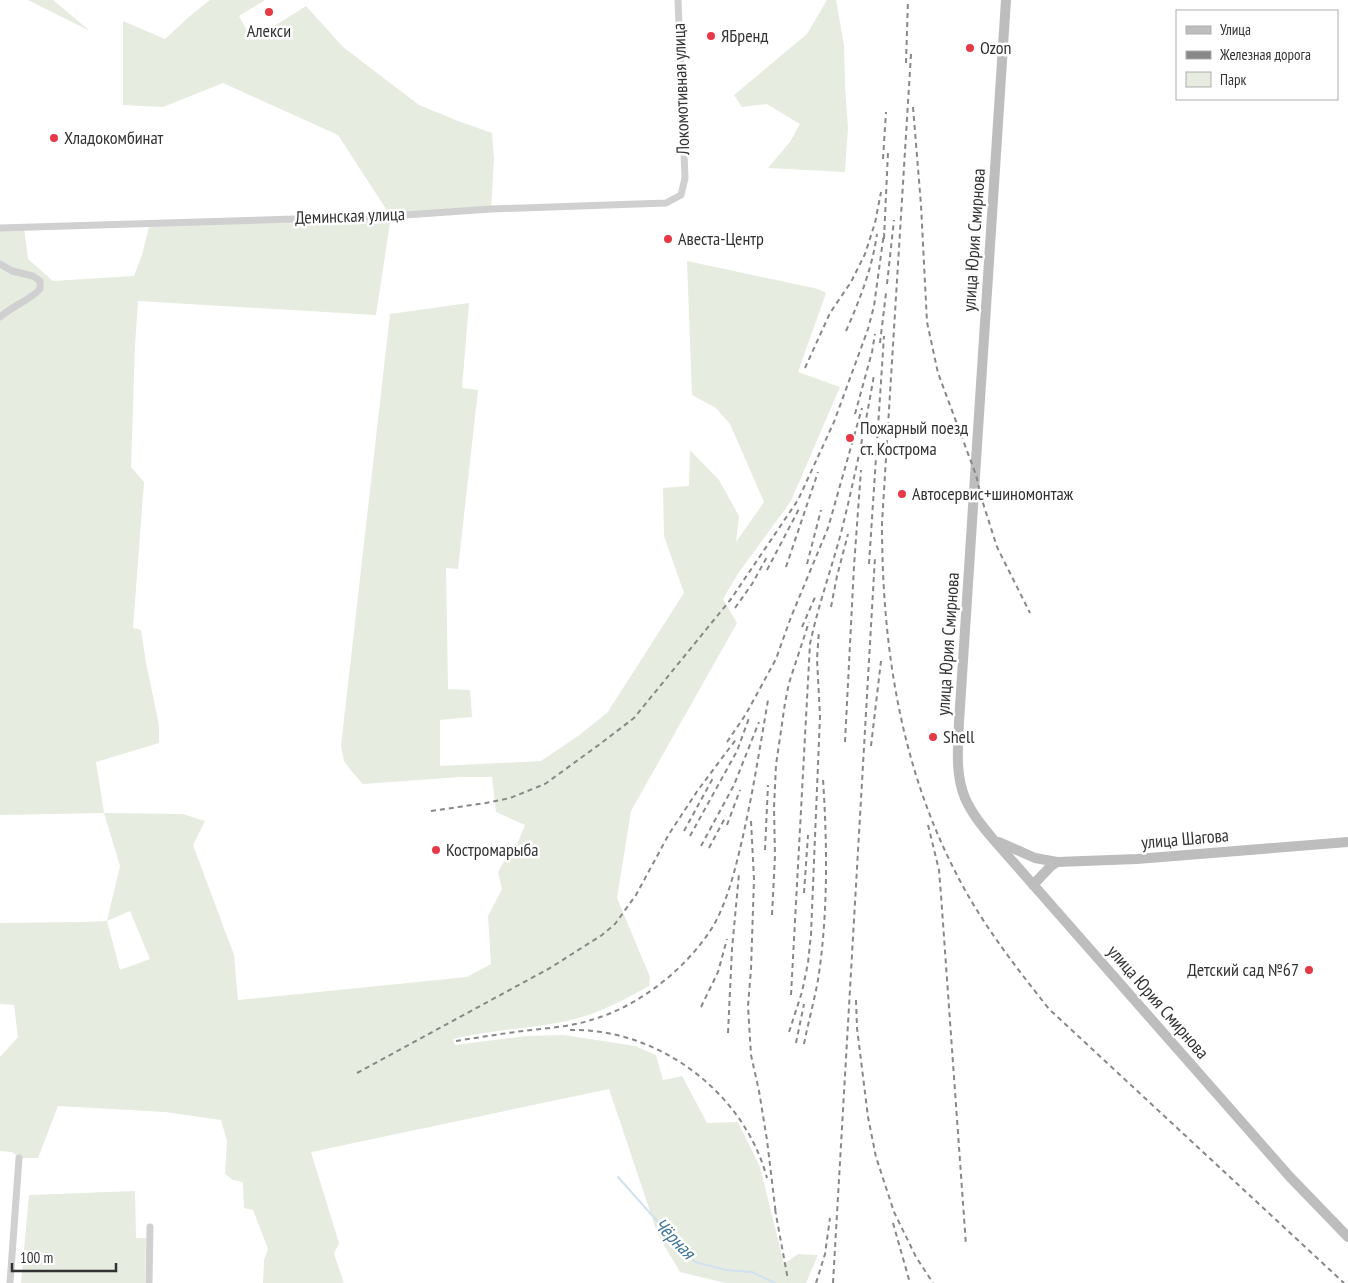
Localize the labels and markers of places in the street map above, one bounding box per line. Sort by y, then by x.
marker: Алекси [263,6,275,18]
place label: Алекси [247,19,291,42]
place label: ЯБренд [721,24,768,47]
marker: ЯБренд [705,30,717,42]
place label: Ozon [980,36,1012,59]
marker: Ozon [964,42,976,54]
place label: Хладокомбинат [64,126,164,149]
marker: Хладокомбинат [48,132,60,144]
place label: Авеста-Центр [678,227,764,250]
marker: Авеста-Центр [662,233,674,245]
place label: Пожарный поезд ст. Кострома [860,416,968,460]
marker: Пожарный поезд ст. Кострома [844,432,856,444]
place label: Автосервис+шиномонтаж [912,482,1074,505]
marker: Автосервис+шиномонтаж [896,488,908,500]
place label: Shell [943,725,975,748]
marker: Shell [927,731,939,743]
place label: Костромарыба [446,838,538,861]
marker: Костромарыба [430,844,442,856]
place label: Детский сад №67 [1187,958,1299,981]
marker: Детский сад №67 [1303,964,1315,976]

